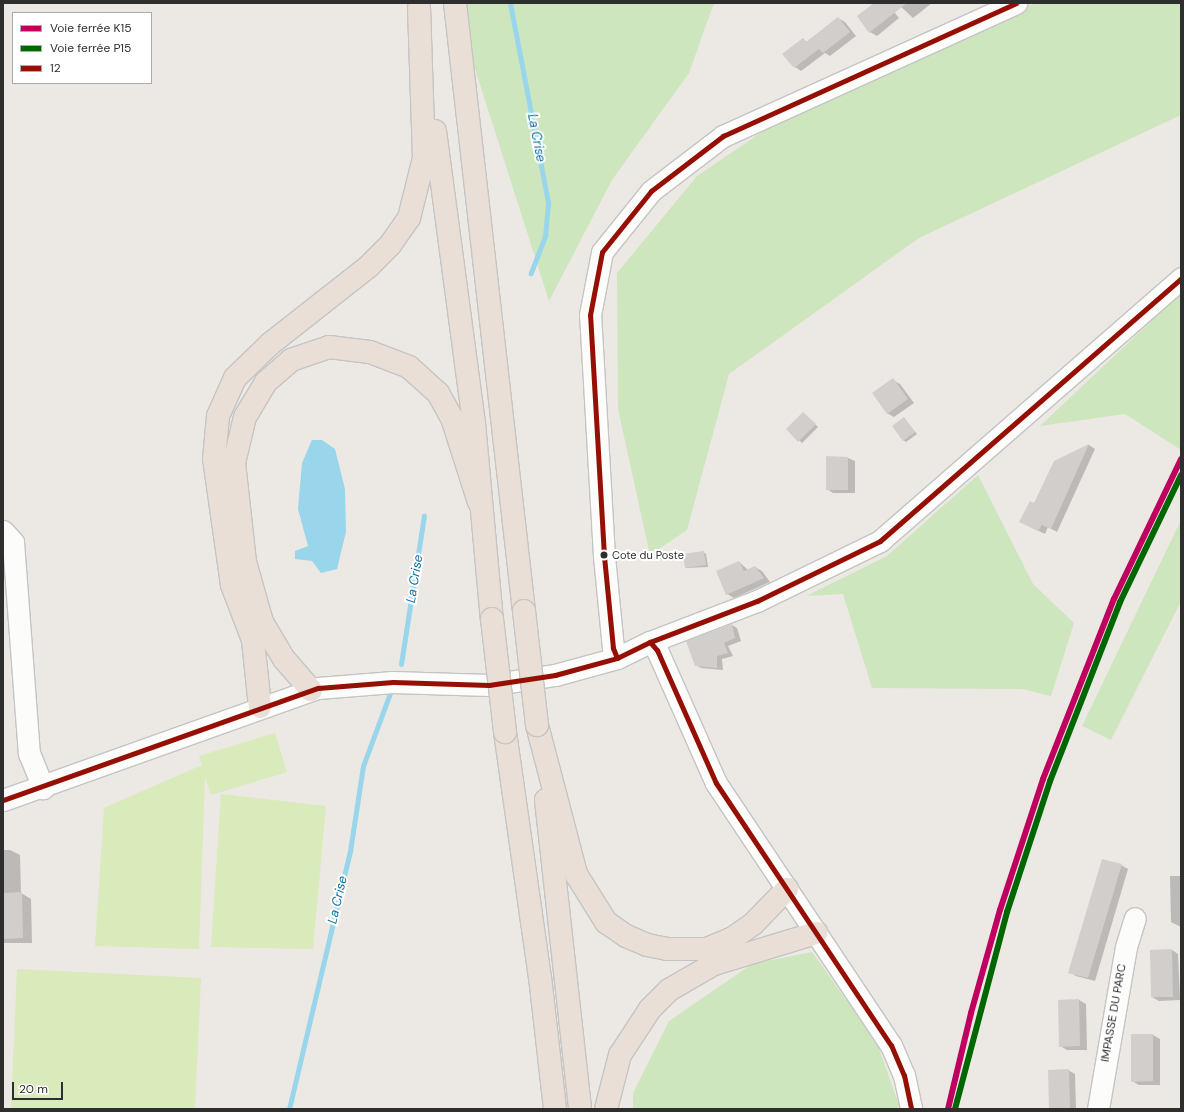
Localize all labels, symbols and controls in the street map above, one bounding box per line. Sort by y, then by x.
legend [12,12,152,84]
text: Voie ferrée K15 [50,20,131,36]
text: Voie ferrée P15 [50,40,131,56]
text: 12 [50,60,61,76]
water label: La Crise [524,113,548,163]
place label: Cote du Poste [612,548,684,562]
marker: Cote du Poste [599,550,609,560]
water label: La Crise [403,554,427,604]
water label: La Crise [325,875,351,925]
street label: IMPASSE DU PARC [1098,963,1130,1063]
scale bar [14,1074,65,1100]
text: 20 m [19,1081,48,1097]

